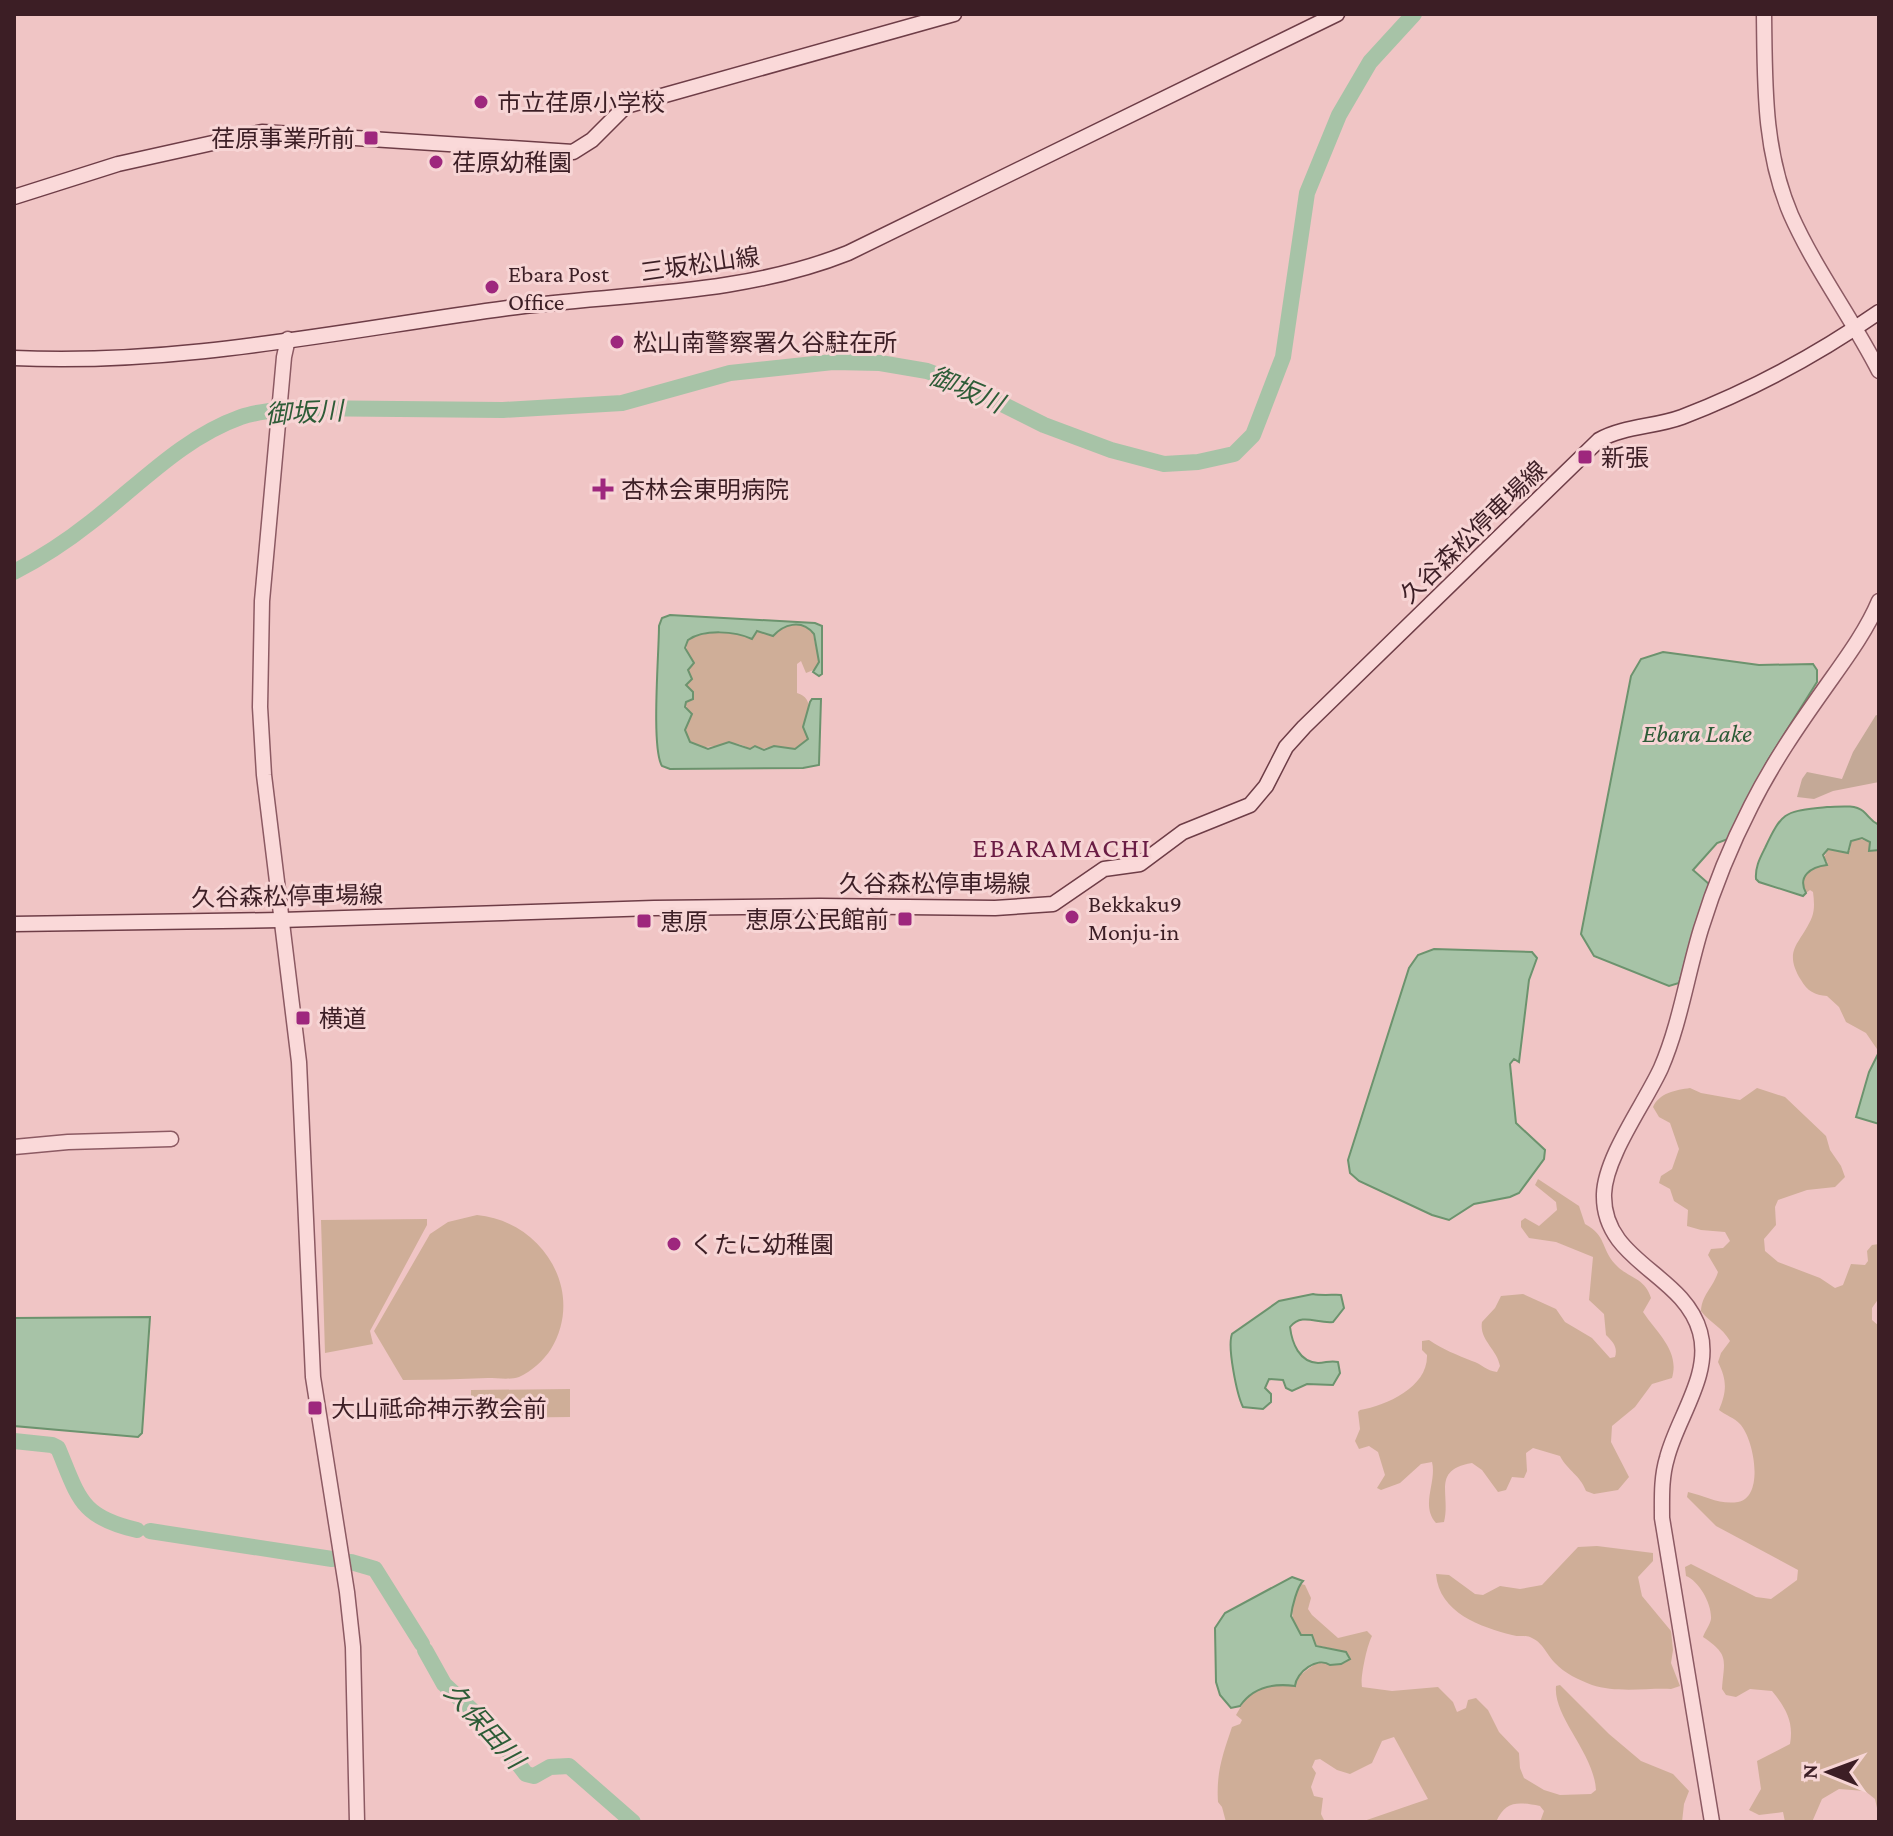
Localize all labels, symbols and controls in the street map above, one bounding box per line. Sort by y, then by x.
place label: 市立荏原小学校 [497,89,665,116]
marker: 市立荏原小学校 [472,93,490,111]
place label: 荏原事業所前 [211,125,355,152]
marker: 荏原事業所前 [362,129,380,147]
place label: 荏原幼稚園 [452,149,572,176]
marker: 荏原幼稚園 [427,153,445,171]
street label: 三坂松山線 [639,242,761,286]
place label: Ebara Post Office [508,260,610,315]
marker: Ebara Post Office [483,278,501,296]
place label: 松山南警察署久谷駐在所 [633,329,897,356]
marker: 松山南警察署久谷駐在所 [608,333,626,351]
water label: 御坂川 [924,361,1010,420]
water label: 御坂川 [264,396,347,430]
place label: 新張 [1601,444,1649,471]
marker: 新張 [1576,448,1594,466]
street label: 久谷森松停車場線 [1395,456,1551,608]
place label: 杏林会東明病院 [621,476,789,503]
marker: 杏林会東明病院 [592,478,614,500]
water label: Ebara Lake [1642,719,1752,748]
district label: EBARAMACHI [972,832,1152,863]
street label: 久谷森松停車場線 [839,870,1031,897]
street label: 久谷森松停車場線 [191,881,383,911]
place label: Bekkaku9 Monju-in [1088,890,1182,945]
place label: 恵原公民館前 [745,906,889,933]
place label: 恵原 [660,908,708,935]
marker: Bekkaku9 Monju-in [1063,908,1081,926]
marker: 恵原公民館前 [896,910,914,928]
marker: 恵原 [635,912,653,930]
place label: 横道 [319,1005,367,1032]
marker: 横道 [294,1009,312,1027]
place label: くたに幼稚園 [690,1231,834,1258]
marker: くたに幼稚園 [665,1235,683,1253]
place label: 大山祗命神示教会前 [331,1395,547,1422]
marker: 大山祗命神示教会前 [306,1399,324,1417]
water label: 久保田川 [438,1678,532,1777]
north arrow [1789,1732,1869,1812]
text: N [1797,1764,1822,1779]

